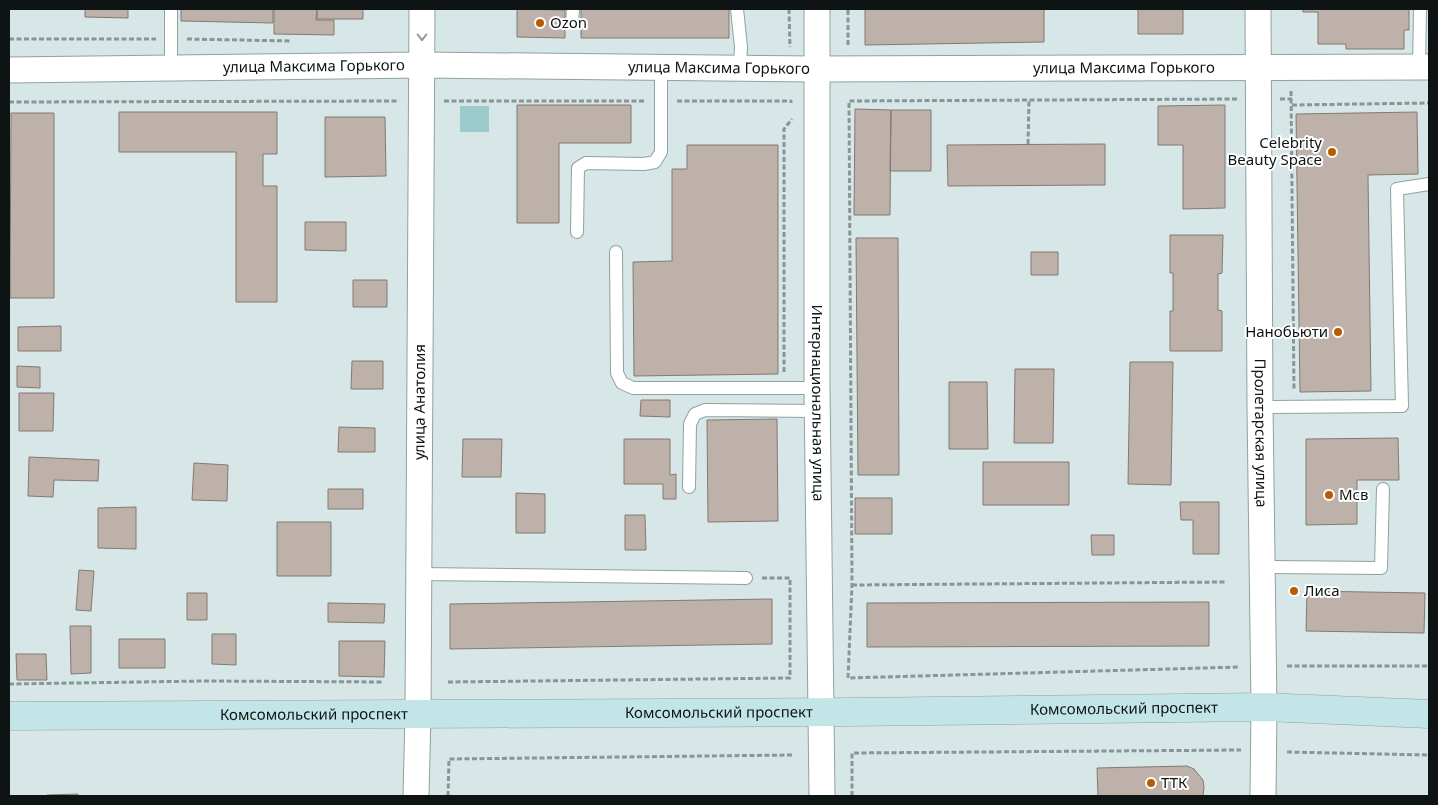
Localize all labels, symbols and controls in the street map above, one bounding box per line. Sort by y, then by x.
place label: Ozon [550,12,587,32]
marker: Ozon [534,17,546,29]
one-way arrow [417,34,427,41]
street label: улица Максима Горького [223,54,405,76]
street label: улица Максима Горького [628,56,810,78]
street label: улица Максима Горького [1033,57,1215,77]
place label: Celebrity Beauty Space [1228,132,1322,169]
marker: Celebrity Beauty Space [1326,146,1338,158]
street label: Интернациональная улица [808,304,829,502]
place label: Нанобьюти [1245,321,1328,341]
marker: Нанобьюти [1332,326,1344,338]
street label: улица Анатолия [408,344,429,460]
street label: Пролетарская улица [1251,358,1272,508]
place label: Мсв [1339,484,1368,504]
marker: Мсв [1323,489,1335,501]
place label: Лиса [1304,580,1340,600]
marker: Лиса [1288,585,1300,597]
street label: Комсомольский проспект [1030,697,1218,719]
street label: Комсомольский проспект [625,701,813,722]
street label: Комсомольский проспект [220,703,408,724]
place label: ТТК [1161,772,1188,792]
marker: ТТК [1145,777,1157,789]

